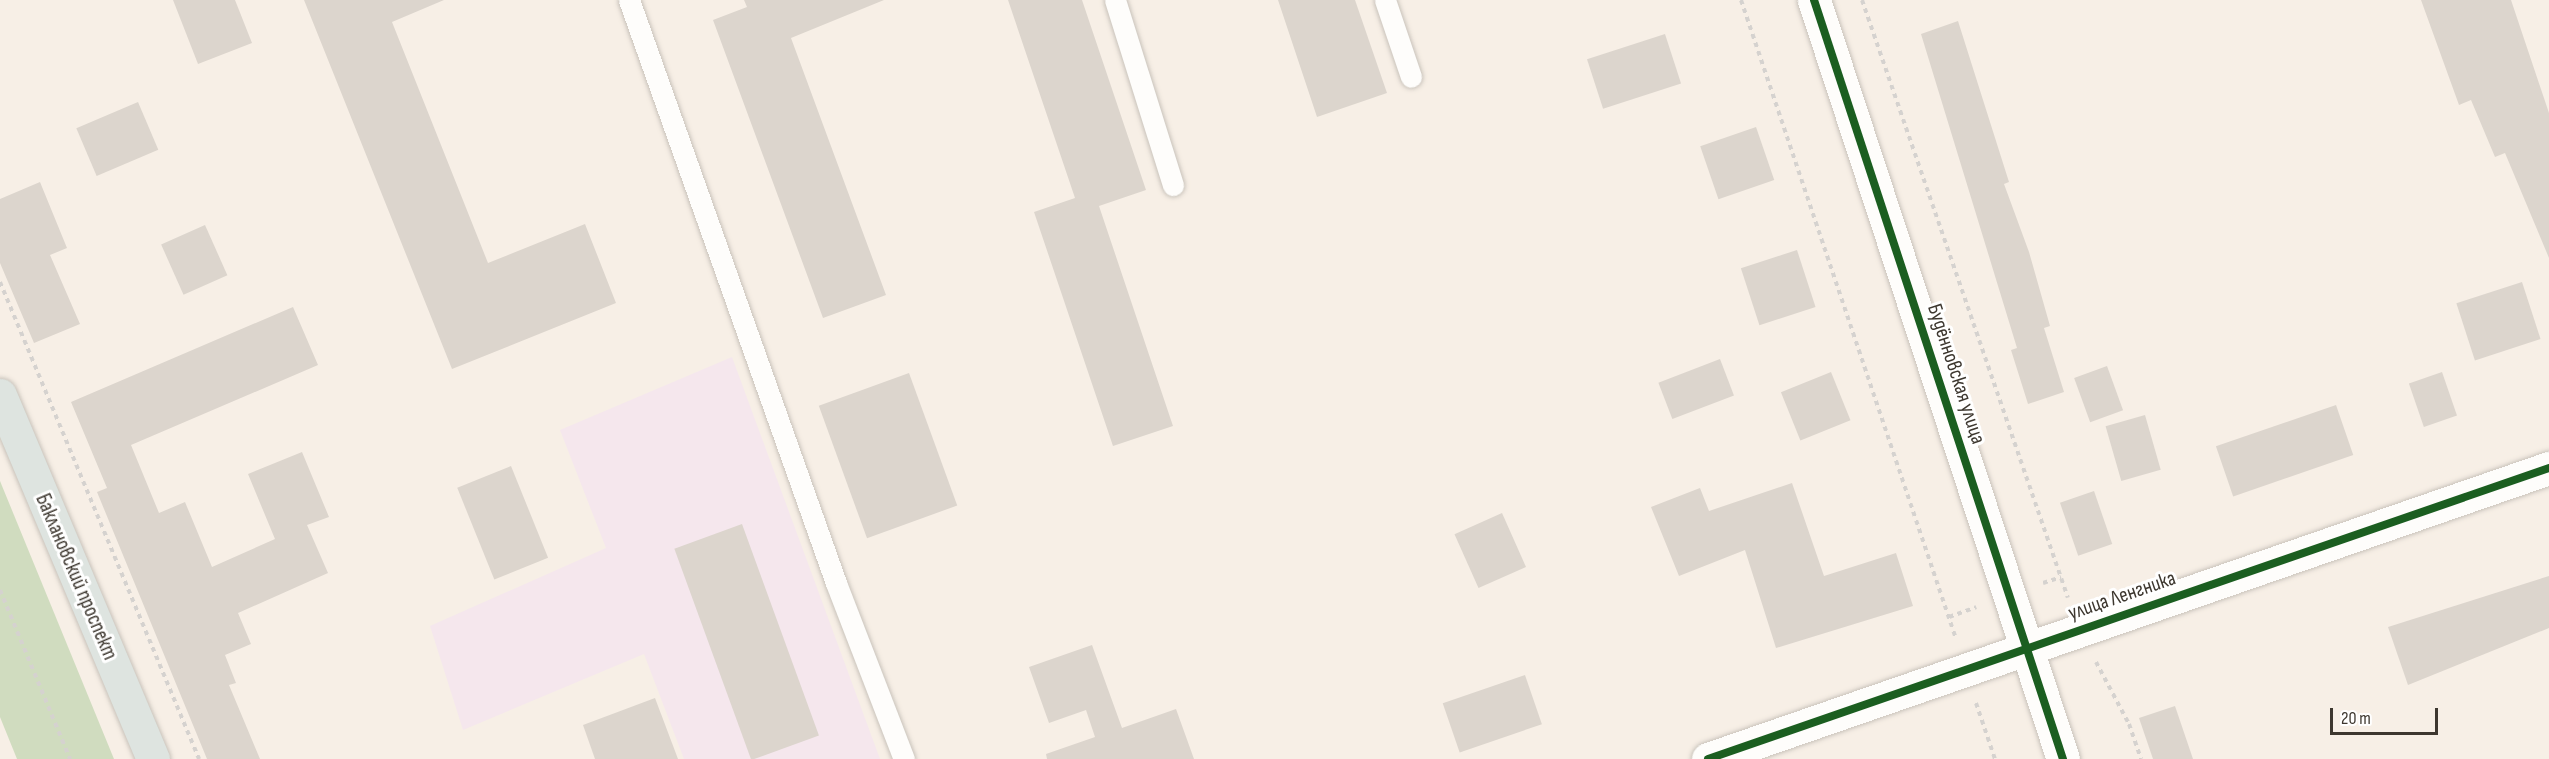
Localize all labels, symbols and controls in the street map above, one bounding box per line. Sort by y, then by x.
street label: Будённовская улица [1921,301,1991,447]
street label: Баклановский проспект [30,490,122,664]
street label: улица Ленгника [2065,566,2179,626]
scale bar [2333,696,2441,734]
text: 20 m [2341,708,2371,729]

